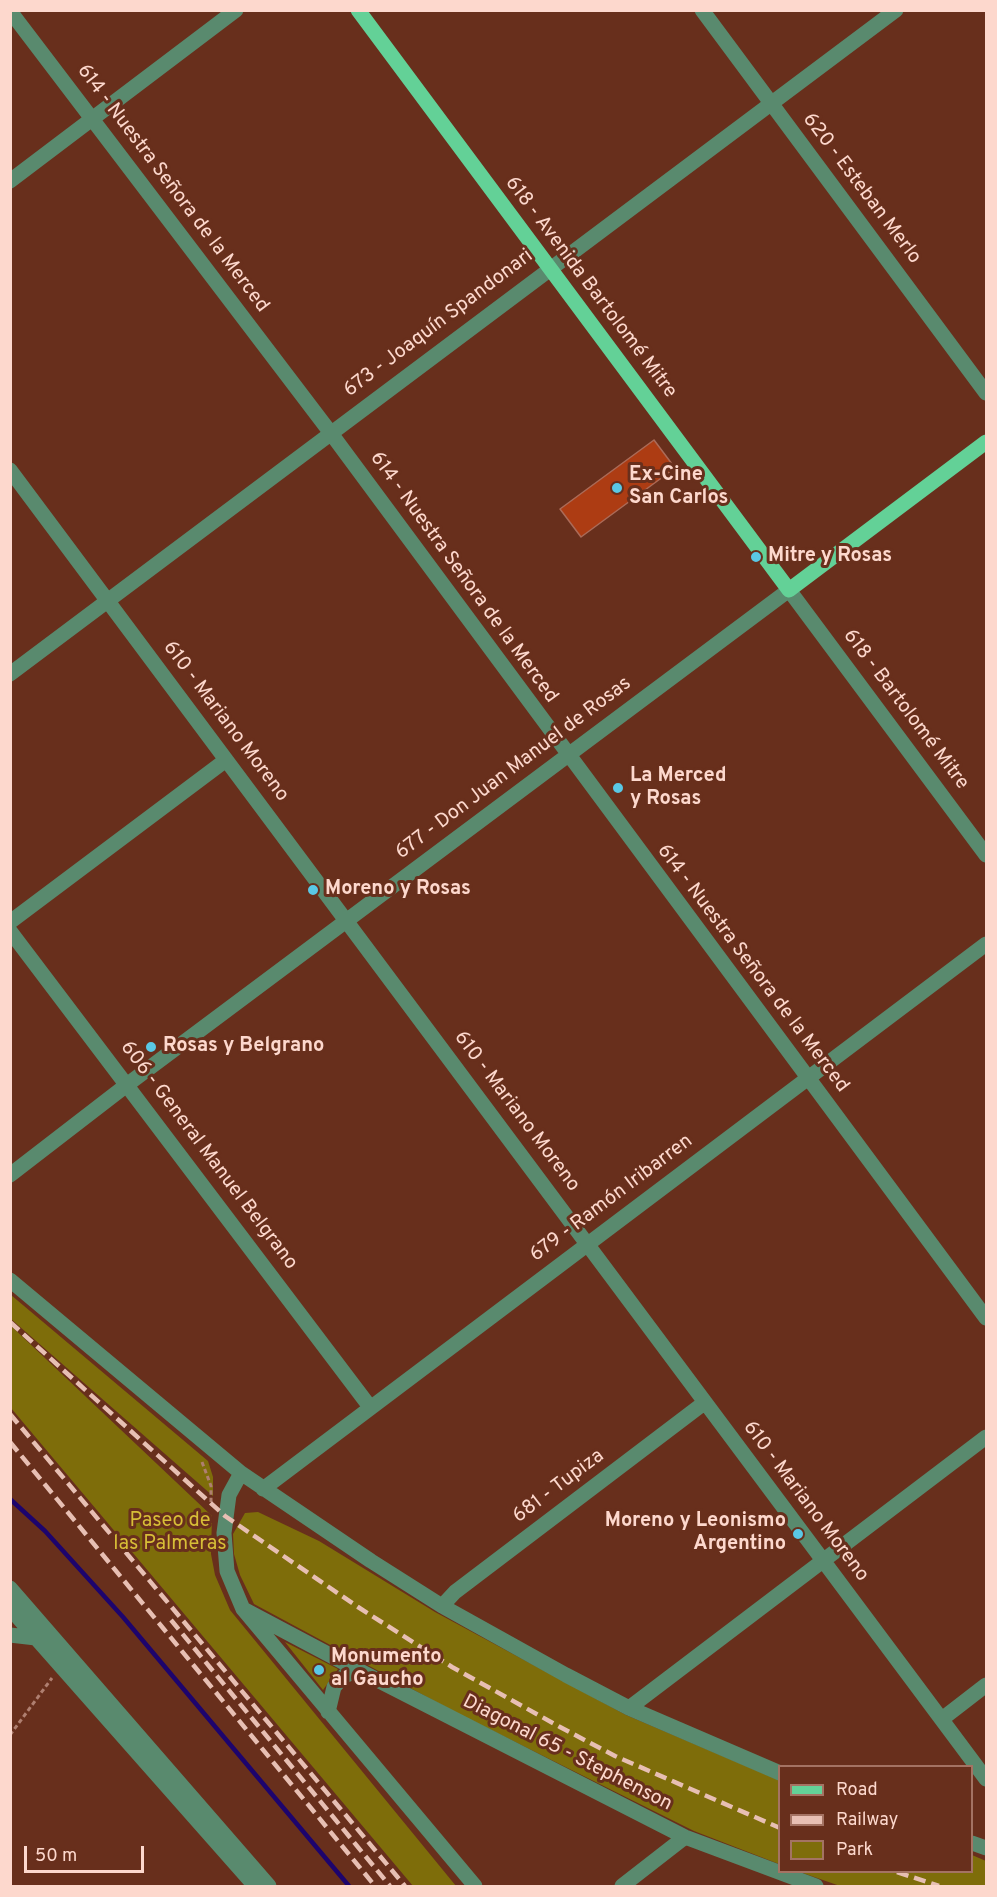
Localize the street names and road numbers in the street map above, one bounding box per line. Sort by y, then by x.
street label: 614 - Nuestra Señora de la Merced [71,60,273,318]
street label: 620 - Esteban Merlo [796,109,926,269]
street label: 618 - Avenida Bartolomé Mitre [499,173,681,403]
street label: 673 - Joaquín Spandonari [340,245,538,403]
street label: 614 - Nuestra Señora de la Merced [364,448,562,708]
street label: 618 - Bartolomé Mitre [837,625,973,795]
street label: 610 - Mariano Moreno [157,637,293,807]
street label: 677 - Don Juan Manuel de Rosas [391,672,637,866]
street label: 614 - Nuestra Señora de la Merced [651,840,853,1098]
street label: 610 - Mariano Moreno [448,1027,584,1197]
street label: 606 - General Manuel Belgrano [114,1037,302,1275]
street label: 679 - Ramón Iribarren [526,1130,698,1268]
street label: 610 - Mariano Moreno [737,1417,873,1587]
street label: 681 - Tupiza [509,1445,609,1529]
street label: Diagonal 65 - Stephenson [458,1691,676,1817]

